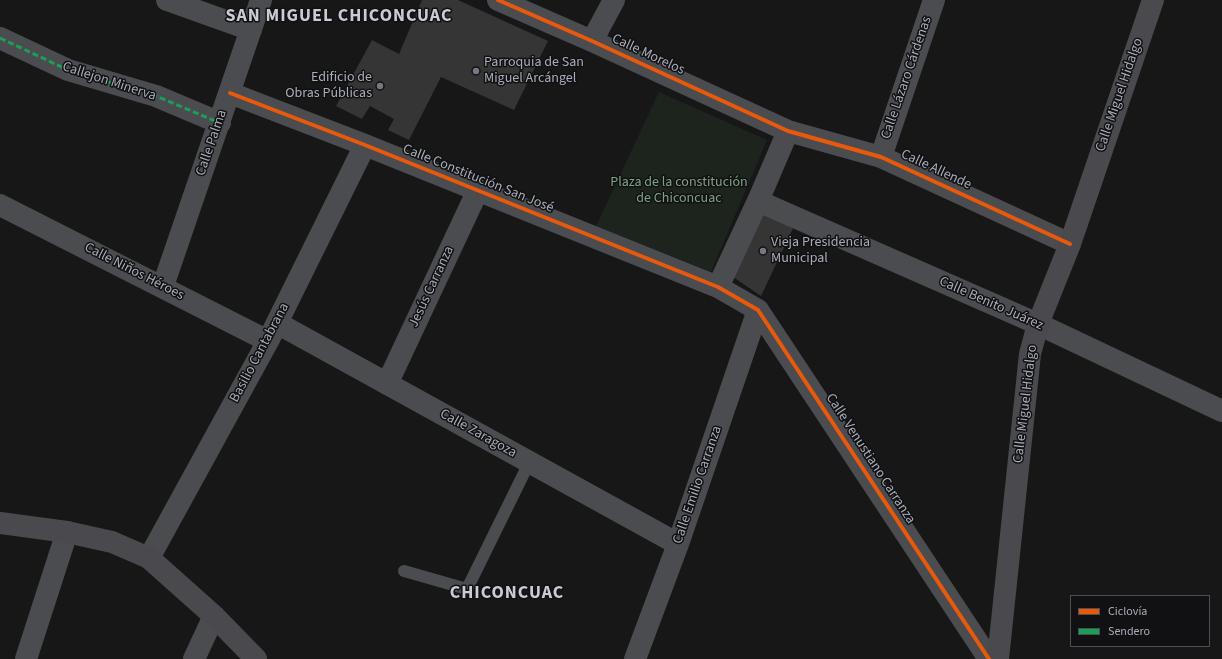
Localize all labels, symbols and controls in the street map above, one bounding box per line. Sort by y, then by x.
district label: SAN MIGUEL CHICONCUAC [226,6,452,28]
street label: Calle Lázaro Cárdenas [878,14,936,142]
street label: Calle Morelos [609,31,687,79]
street label: Calle Miguel Hidalgo [1093,36,1147,154]
place label: Parroquia de San Miguel Arcángel [484,55,584,88]
street label: Callejon Minerva [60,59,158,105]
marker: Parroquia de San Miguel Arcángel [471,66,481,76]
place label: Edificio de Obras Públicas [285,70,372,102]
marker: Edificio de Obras Públicas [375,81,385,91]
street label: Calle Palma [193,108,231,178]
street label: Calle Constitución San José [400,141,556,217]
street label: Calle Allende [898,146,974,194]
park label: Plaza de la constitución de Chiconcuac [610,175,748,208]
place label: Vieja Presidencia Municipal [771,235,870,268]
street label: Calle Niños Héroes [81,240,187,304]
street label: Jesús Carranza [406,244,458,330]
marker: Vieja Presidencia Municipal [758,246,768,256]
street label: Calle Benito Juárez [936,274,1046,334]
street label: Basilio Cantabrana [227,300,293,406]
street label: Calle Miguel Hidalgo [1010,344,1042,464]
street label: Calle Venustiano Carranza [822,391,918,527]
street label: Calle Zaragoza [437,406,519,462]
street label: Calle Emilio Carranza [670,424,726,546]
district label: CHICONCUAC [450,583,564,605]
legend [1070,595,1210,647]
text: Ciclovía [1108,603,1147,620]
text: Sendero [1108,623,1150,640]

